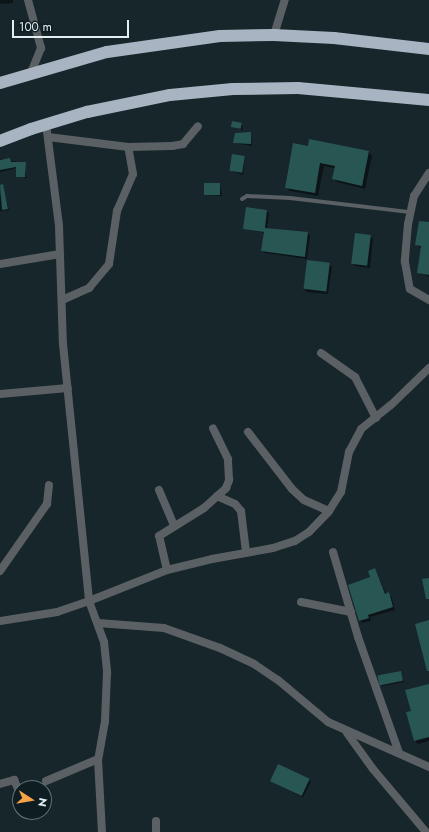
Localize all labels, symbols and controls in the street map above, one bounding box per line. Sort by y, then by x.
scale bar [14,12,131,38]
text: 100 m [19,18,52,36]
north arrow [12,780,52,820]
text: N [34,796,51,808]

